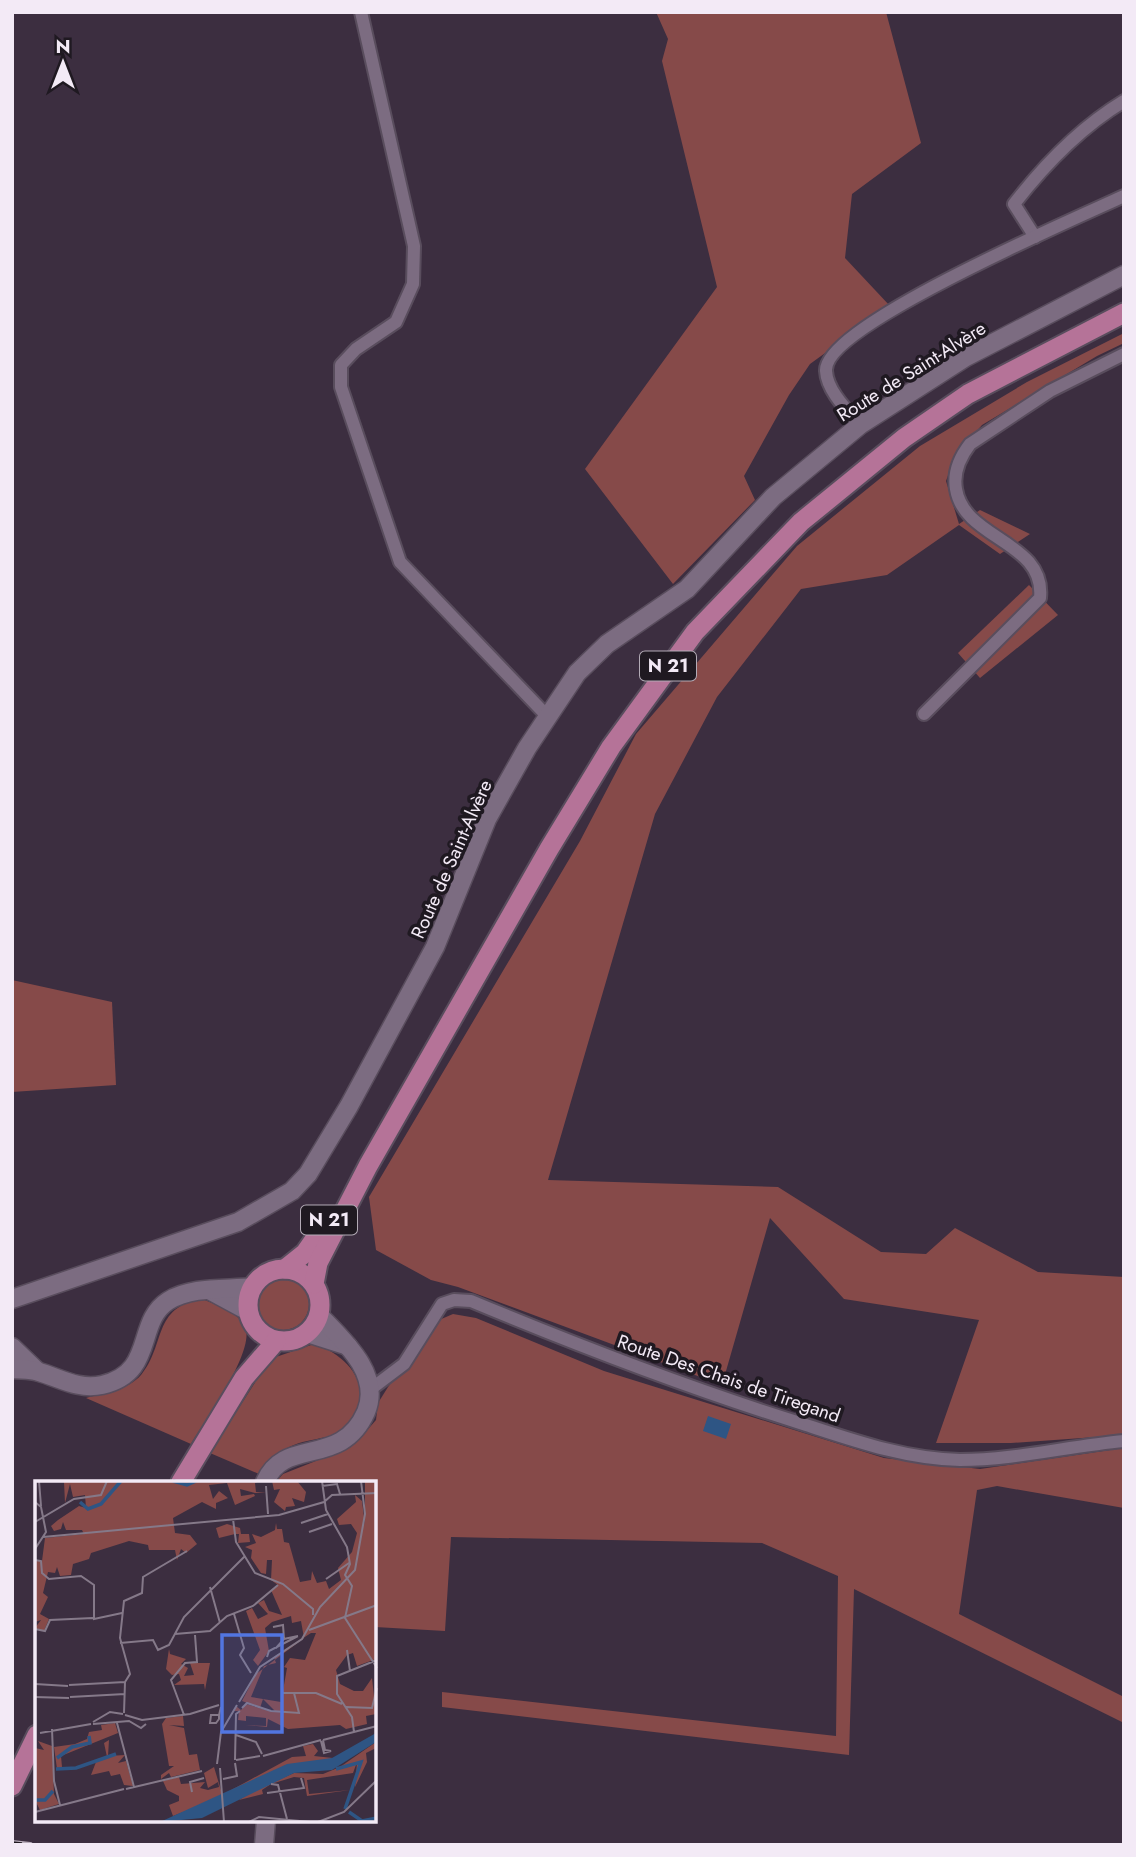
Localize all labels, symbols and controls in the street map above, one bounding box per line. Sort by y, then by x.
north arrow [28,28,98,98]
text: N [55,33,71,60]
street label: Route de Saint-Alvère [832,315,991,428]
road number: N 21 [640,652,696,680]
street label: Route de Saint-Alvère [404,775,499,943]
road number: N 21 [301,1205,357,1234]
street label: Route Des Chais de Tiregand [614,1328,844,1429]
inset map [35,1481,376,1822]

